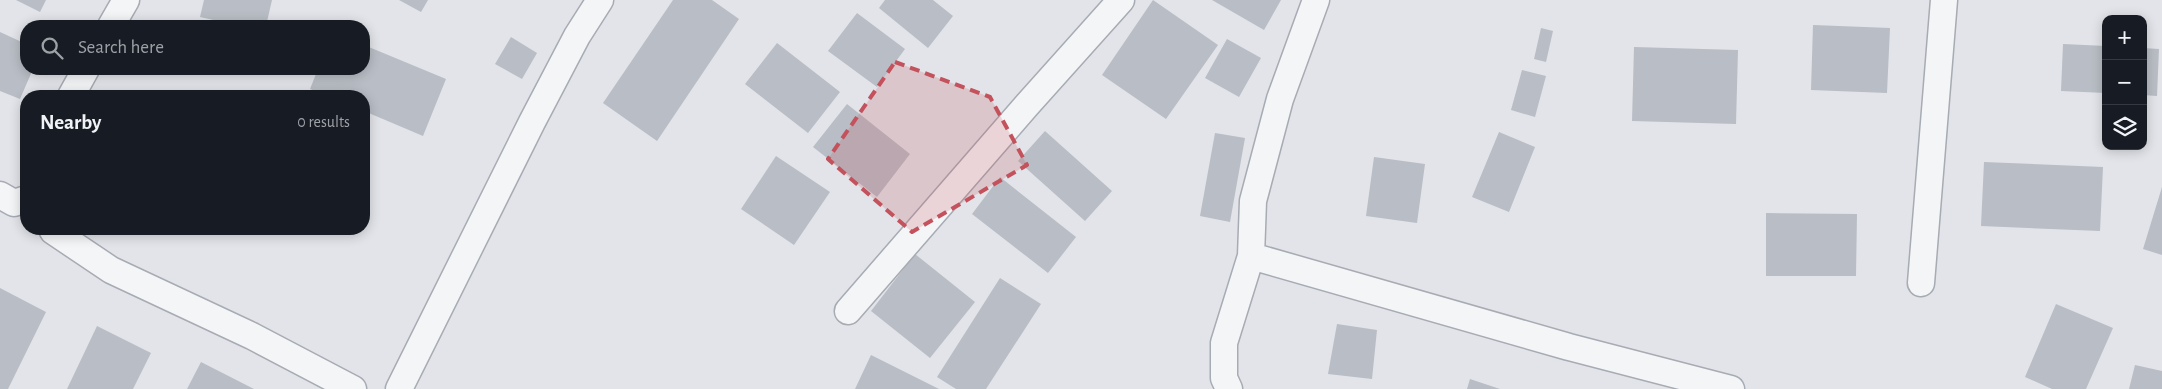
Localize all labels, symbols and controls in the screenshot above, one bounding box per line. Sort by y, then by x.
map controls [2102,15,2147,150]
button: + [2102,15,2147,60]
search box [20,20,370,75]
icon: search [38,34,66,62]
text: Search here [78,38,164,57]
button: − [2102,60,2147,105]
button: layers [2102,105,2147,150]
text: Nearby [40,112,101,133]
text: 0 results [297,114,350,130]

